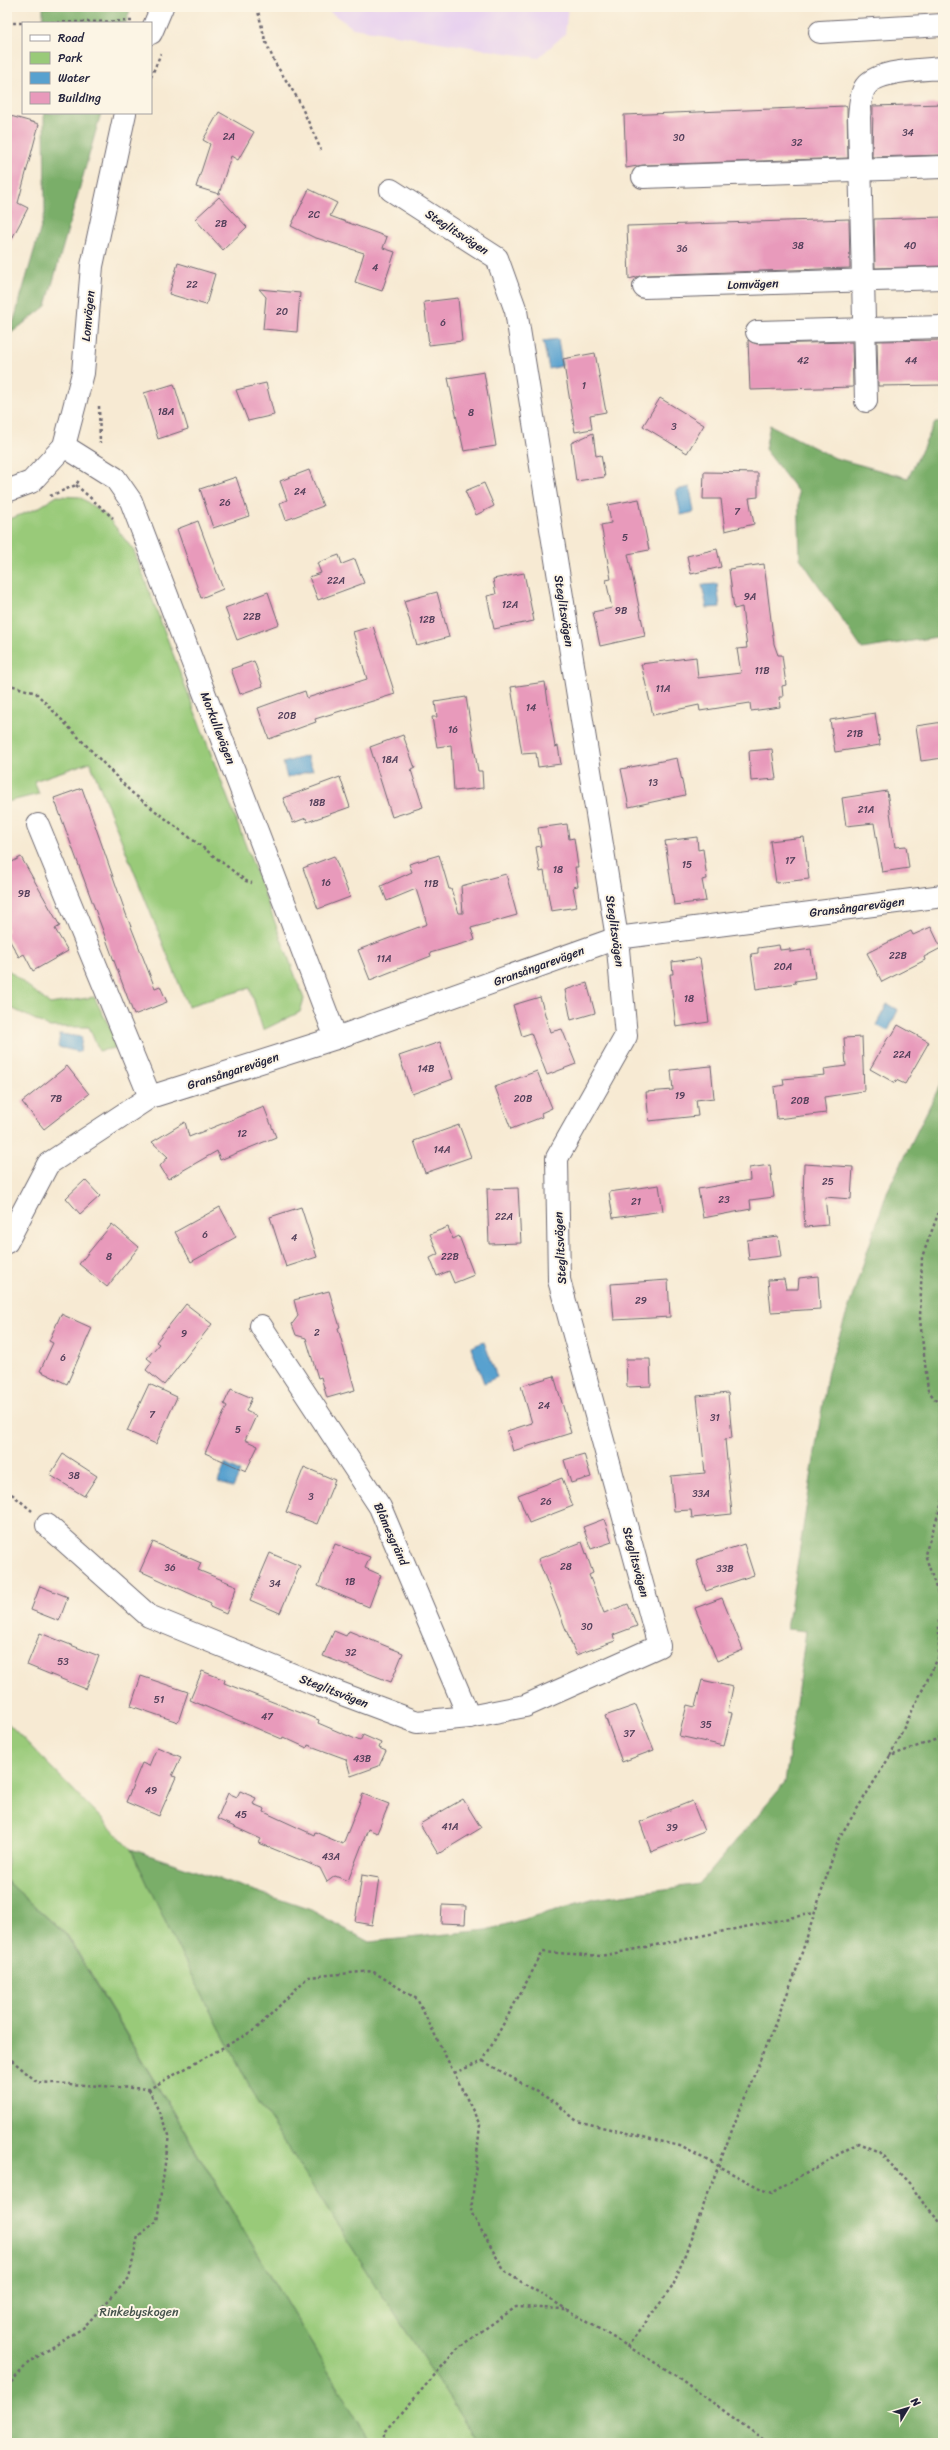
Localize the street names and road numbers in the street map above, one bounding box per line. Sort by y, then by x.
street label: Steglitsvägen [421,203,494,261]
street label: Lomvägen [727,272,779,296]
street label: Lomvägen [75,289,101,342]
street label: Steglitsvägen [547,574,581,649]
street label: Morkullevägen [194,688,242,768]
street label: Gransångarevägen [808,890,906,924]
street label: Steglitsvägen [599,894,631,969]
street label: Gransångarevägen [490,939,588,993]
street label: Gransångarevägen [184,1046,282,1096]
street label: Steglitsvägen [547,1211,573,1285]
street label: Blåmesgränd [367,1499,415,1571]
street label: Steglitsvägen [616,1524,656,1600]
street label: Steglitsvägen [296,1668,372,1714]

